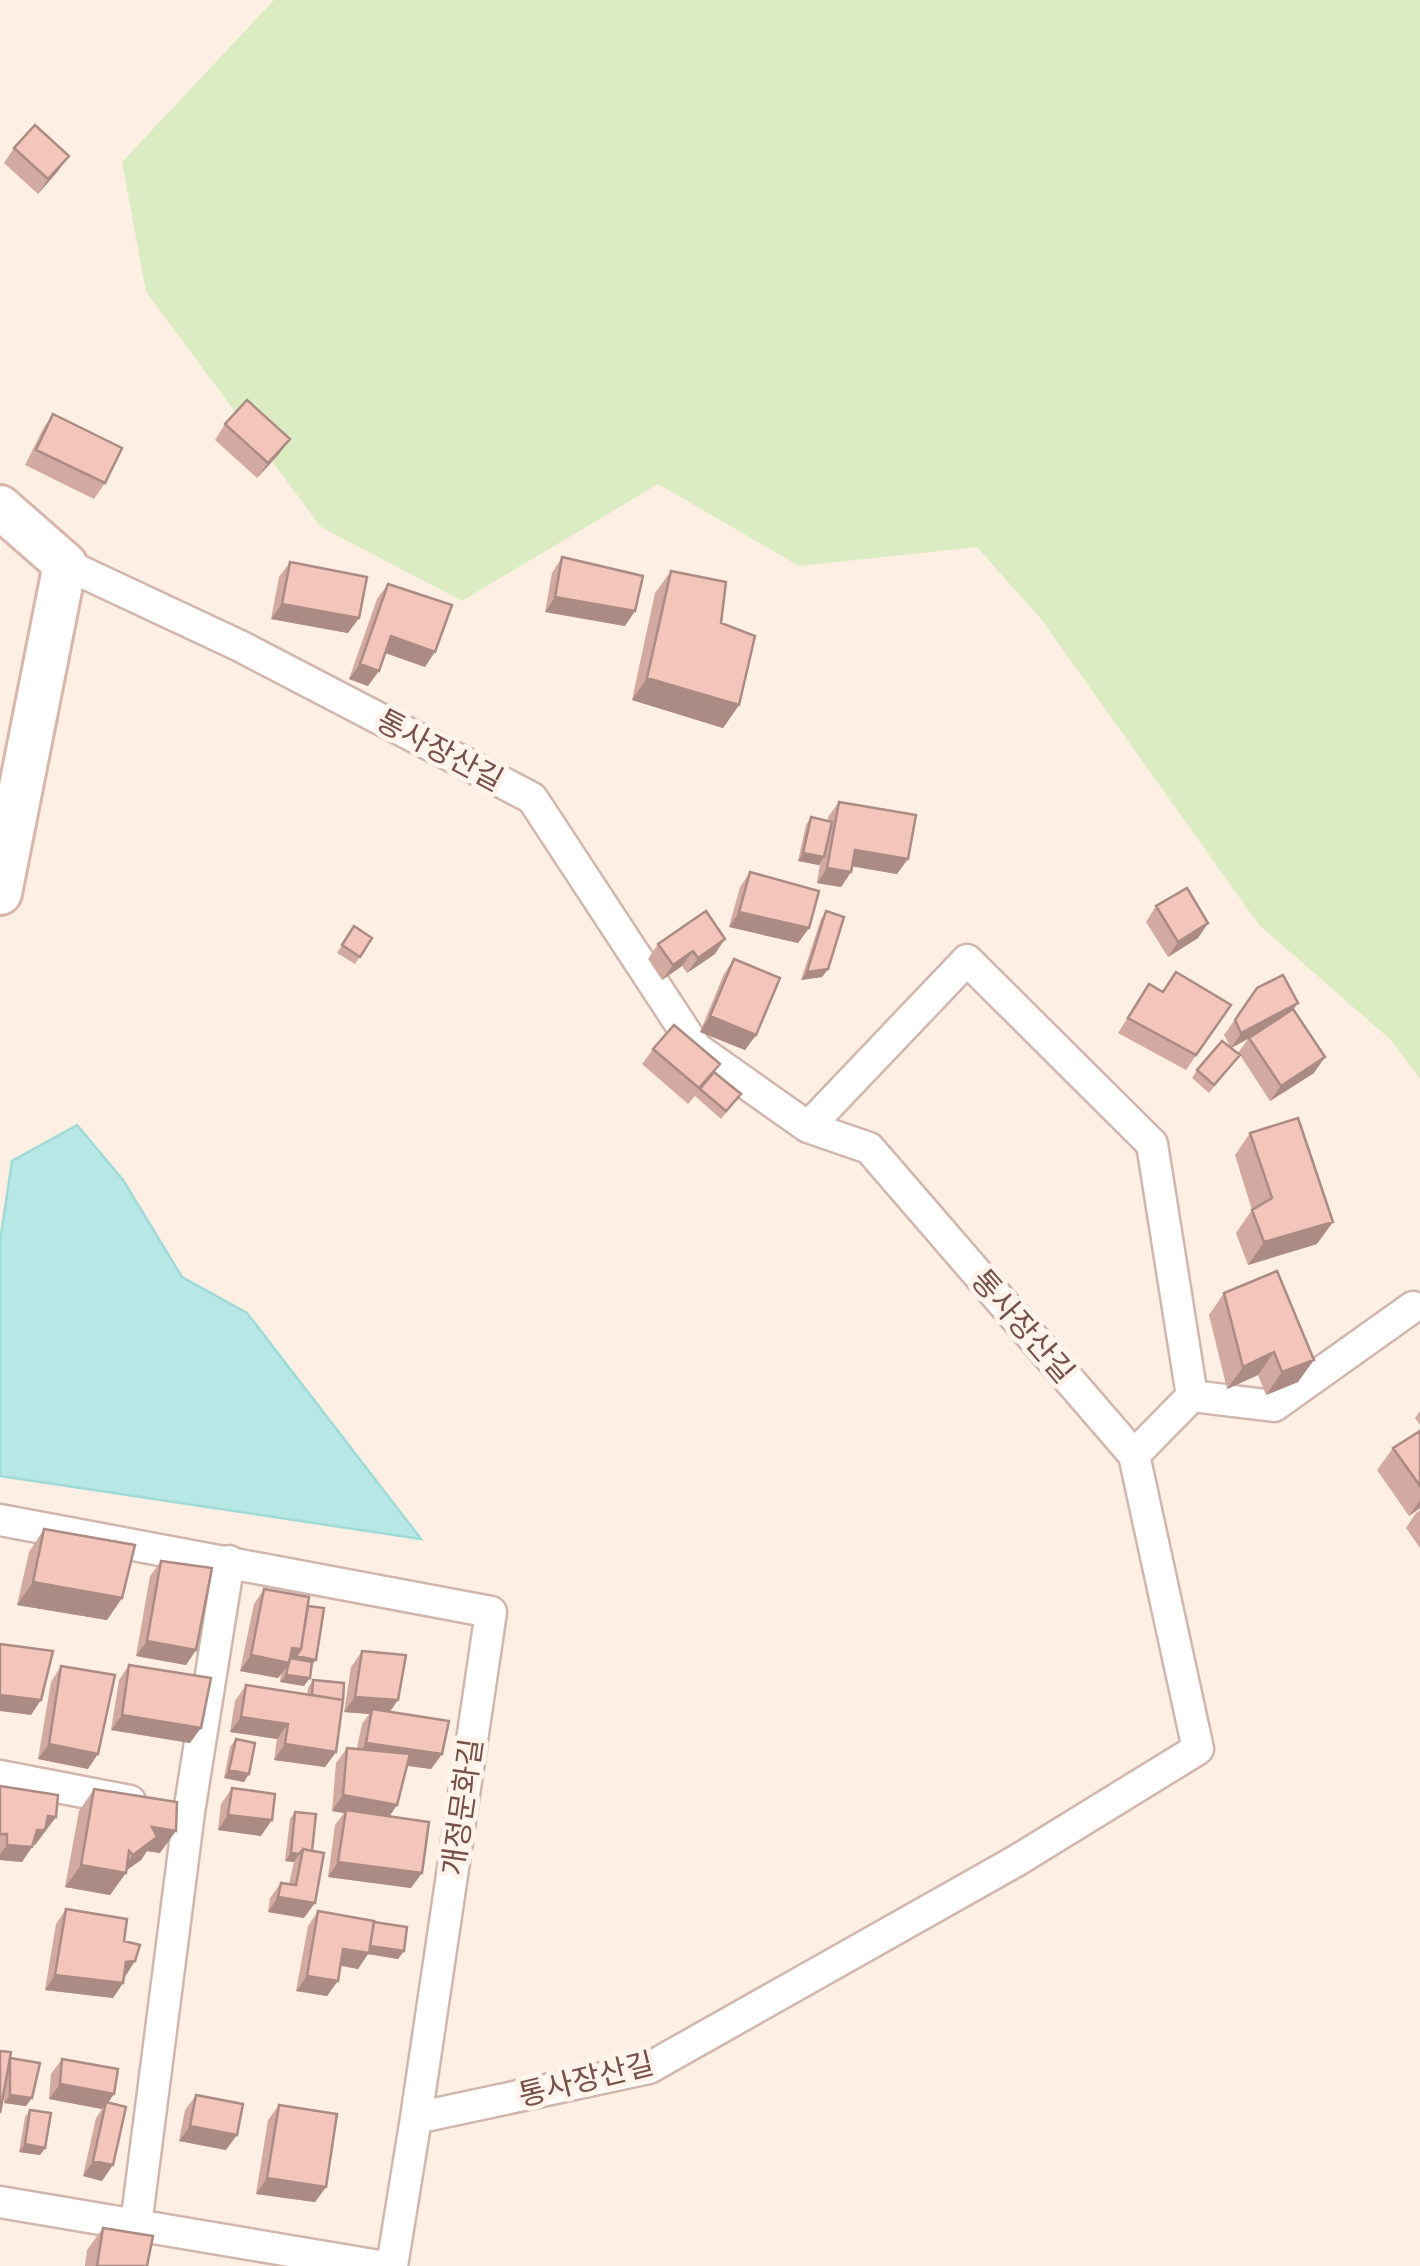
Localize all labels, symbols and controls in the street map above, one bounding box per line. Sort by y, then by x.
street label: 통사장산길 [371,703,509,797]
street label: 통사장산길 [965,1263,1081,1389]
street label: 개정문화길 [436,1736,488,1878]
street label: 통사장산길 [515,2046,657,2112]

